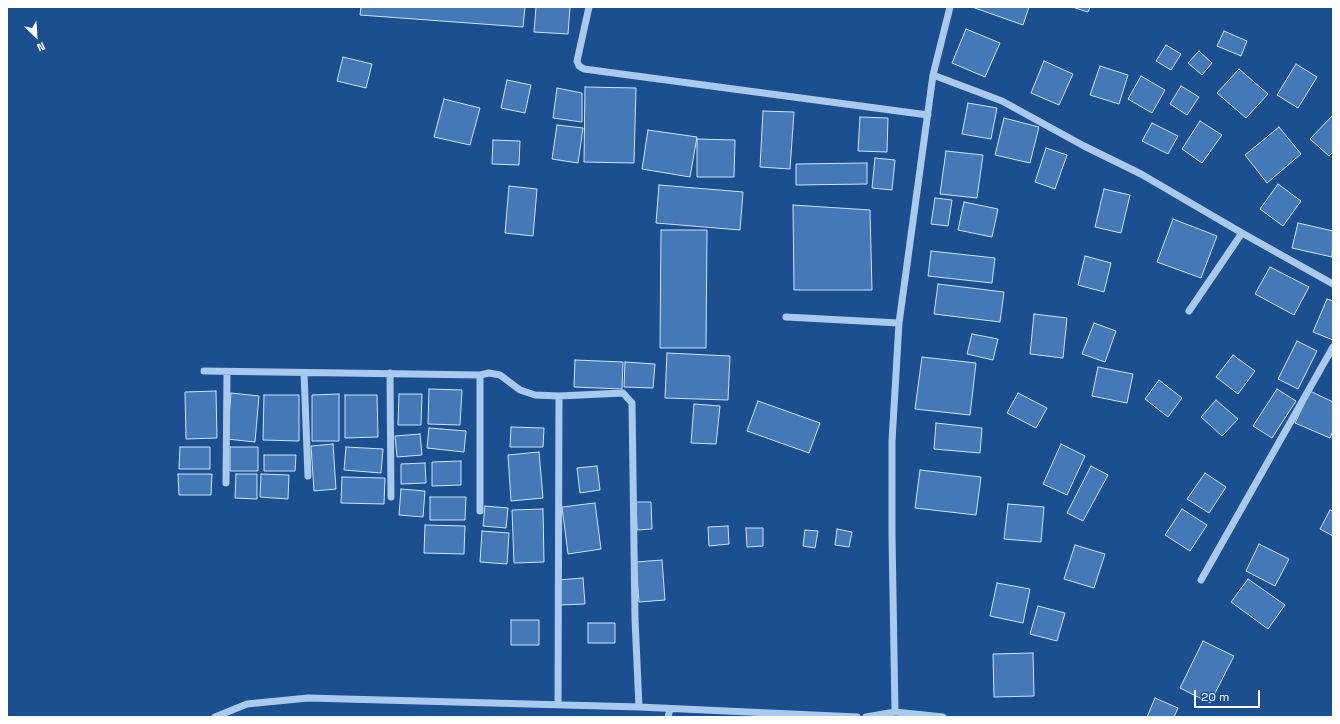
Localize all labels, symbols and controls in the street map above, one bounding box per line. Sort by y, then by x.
north arrow [16,16,56,56]
text: N [35,39,47,55]
scale bar [1196,682,1262,708]
text: 20 m [1201,689,1229,705]

